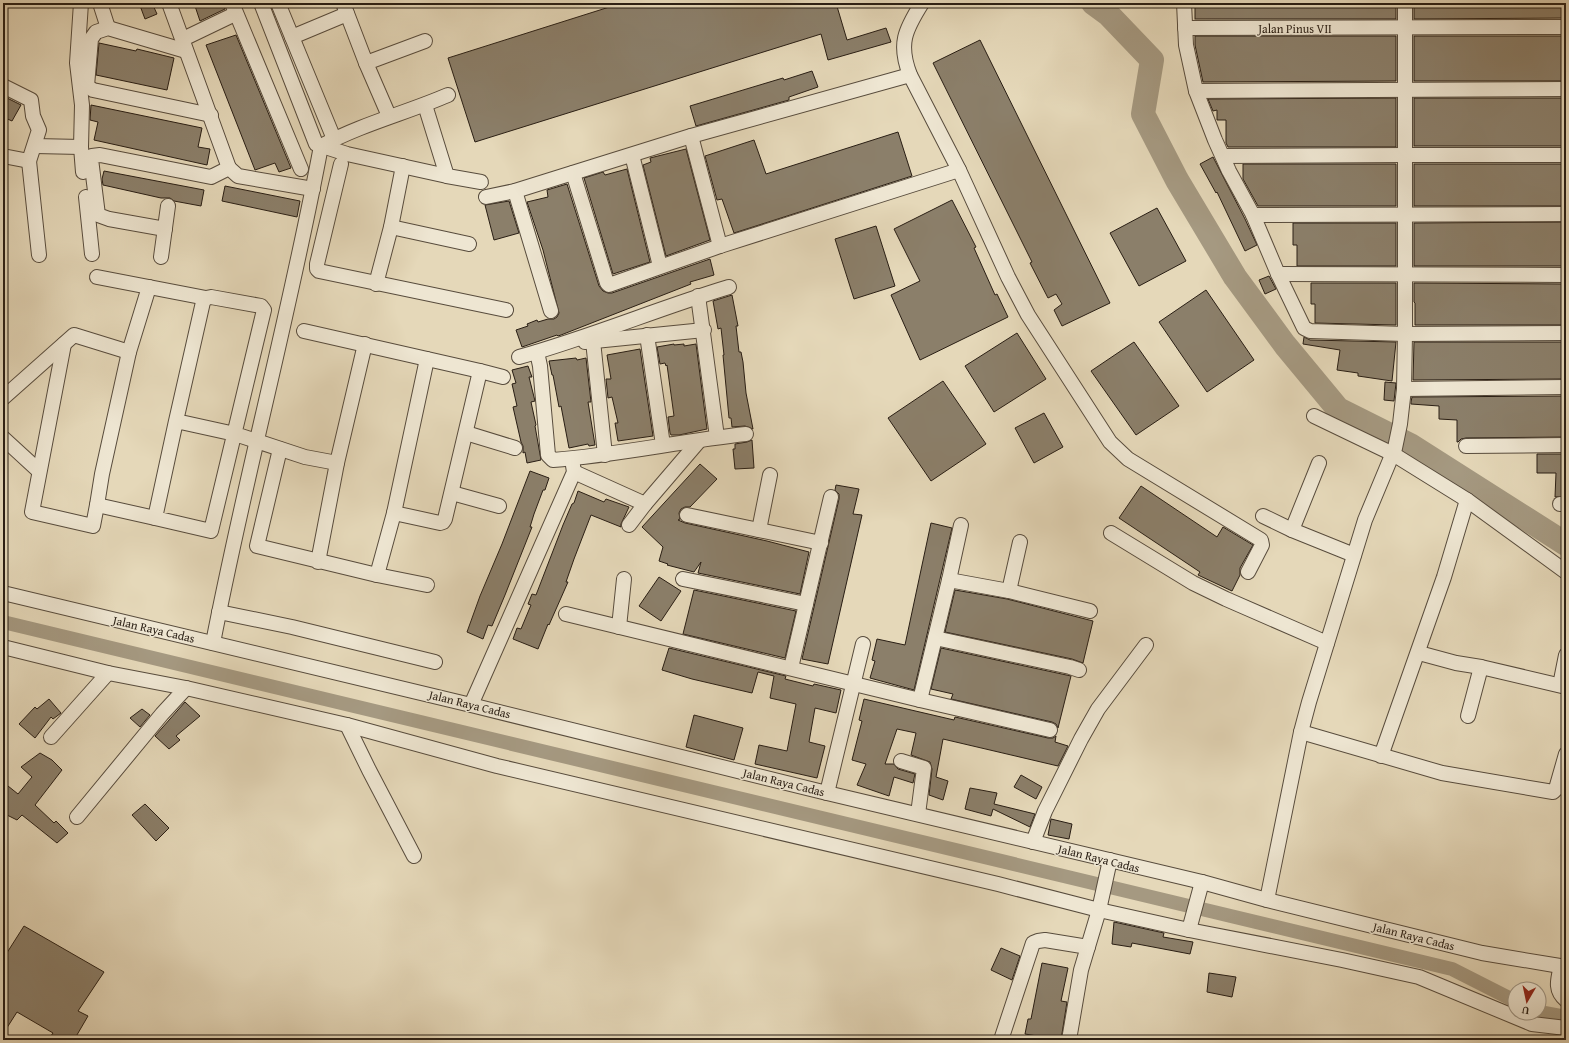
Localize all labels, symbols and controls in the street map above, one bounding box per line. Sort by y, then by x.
street label: Jalan Pinus VII [1256,20,1332,37]
street label: Jalan Raya Cadas [109,611,197,647]
street label: Jalan Raya Cadas [425,685,513,722]
street label: Jalan Raya Cadas [739,763,827,800]
street label: Jalan Raya Cadas [1054,839,1142,876]
street label: Jalan Raya Cadas [1369,917,1457,954]
north arrow [1507,981,1547,1021]
text: U [1520,1002,1530,1019]

